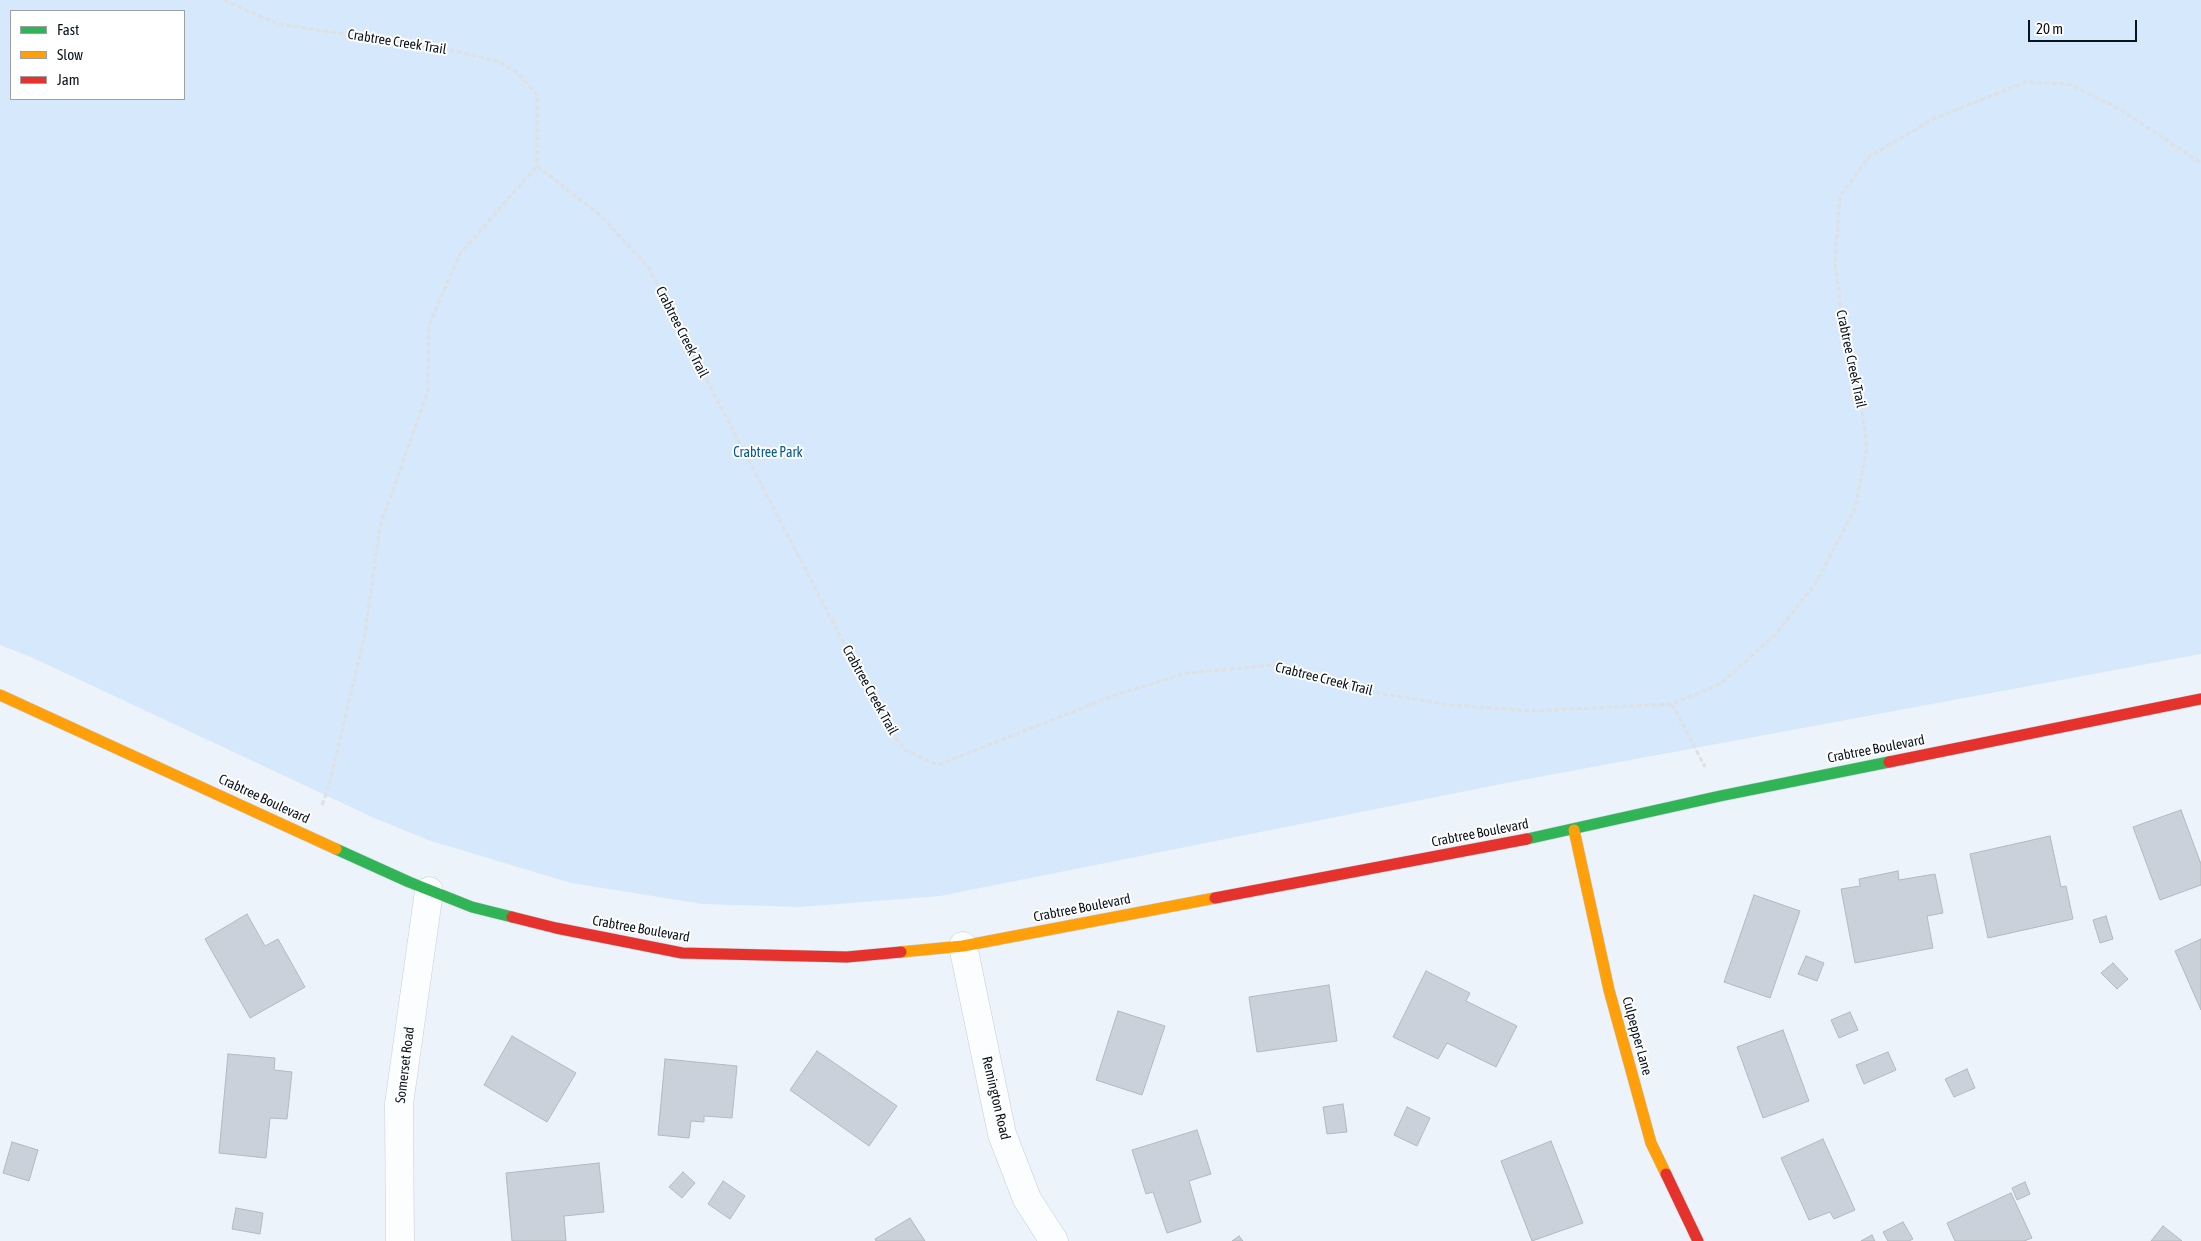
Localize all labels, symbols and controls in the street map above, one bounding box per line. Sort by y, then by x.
legend [10,10,185,100]
scale bar [2031,10,2140,42]
text: 20 m [2036,20,2063,37]
text: Fast [57,21,79,38]
street label: Crabtree Creek Trail [346,26,448,58]
text: Slow [57,46,83,63]
text: Jam [57,71,80,88]
street label: Crabtree Creek Trail [652,284,712,380]
street label: Crabtree Creek Trail [1832,308,1870,410]
park label: Crabtree Park [733,445,803,461]
street label: Crabtree Creek Trail [838,642,902,738]
street label: Crabtree Creek Trail [1274,659,1374,699]
street label: Crabtree Boulevard [1826,731,1926,767]
street label: Crabtree Boulevard [216,771,312,827]
street label: Crabtree Boulevard [1430,815,1530,851]
street label: Crabtree Boulevard [1032,890,1132,926]
street label: Crabtree Boulevard [591,912,691,946]
street label: Culpepper Lane [1618,995,1656,1077]
street label: Somerset Road [392,1026,418,1104]
street label: Remington Road [978,1055,1014,1141]

